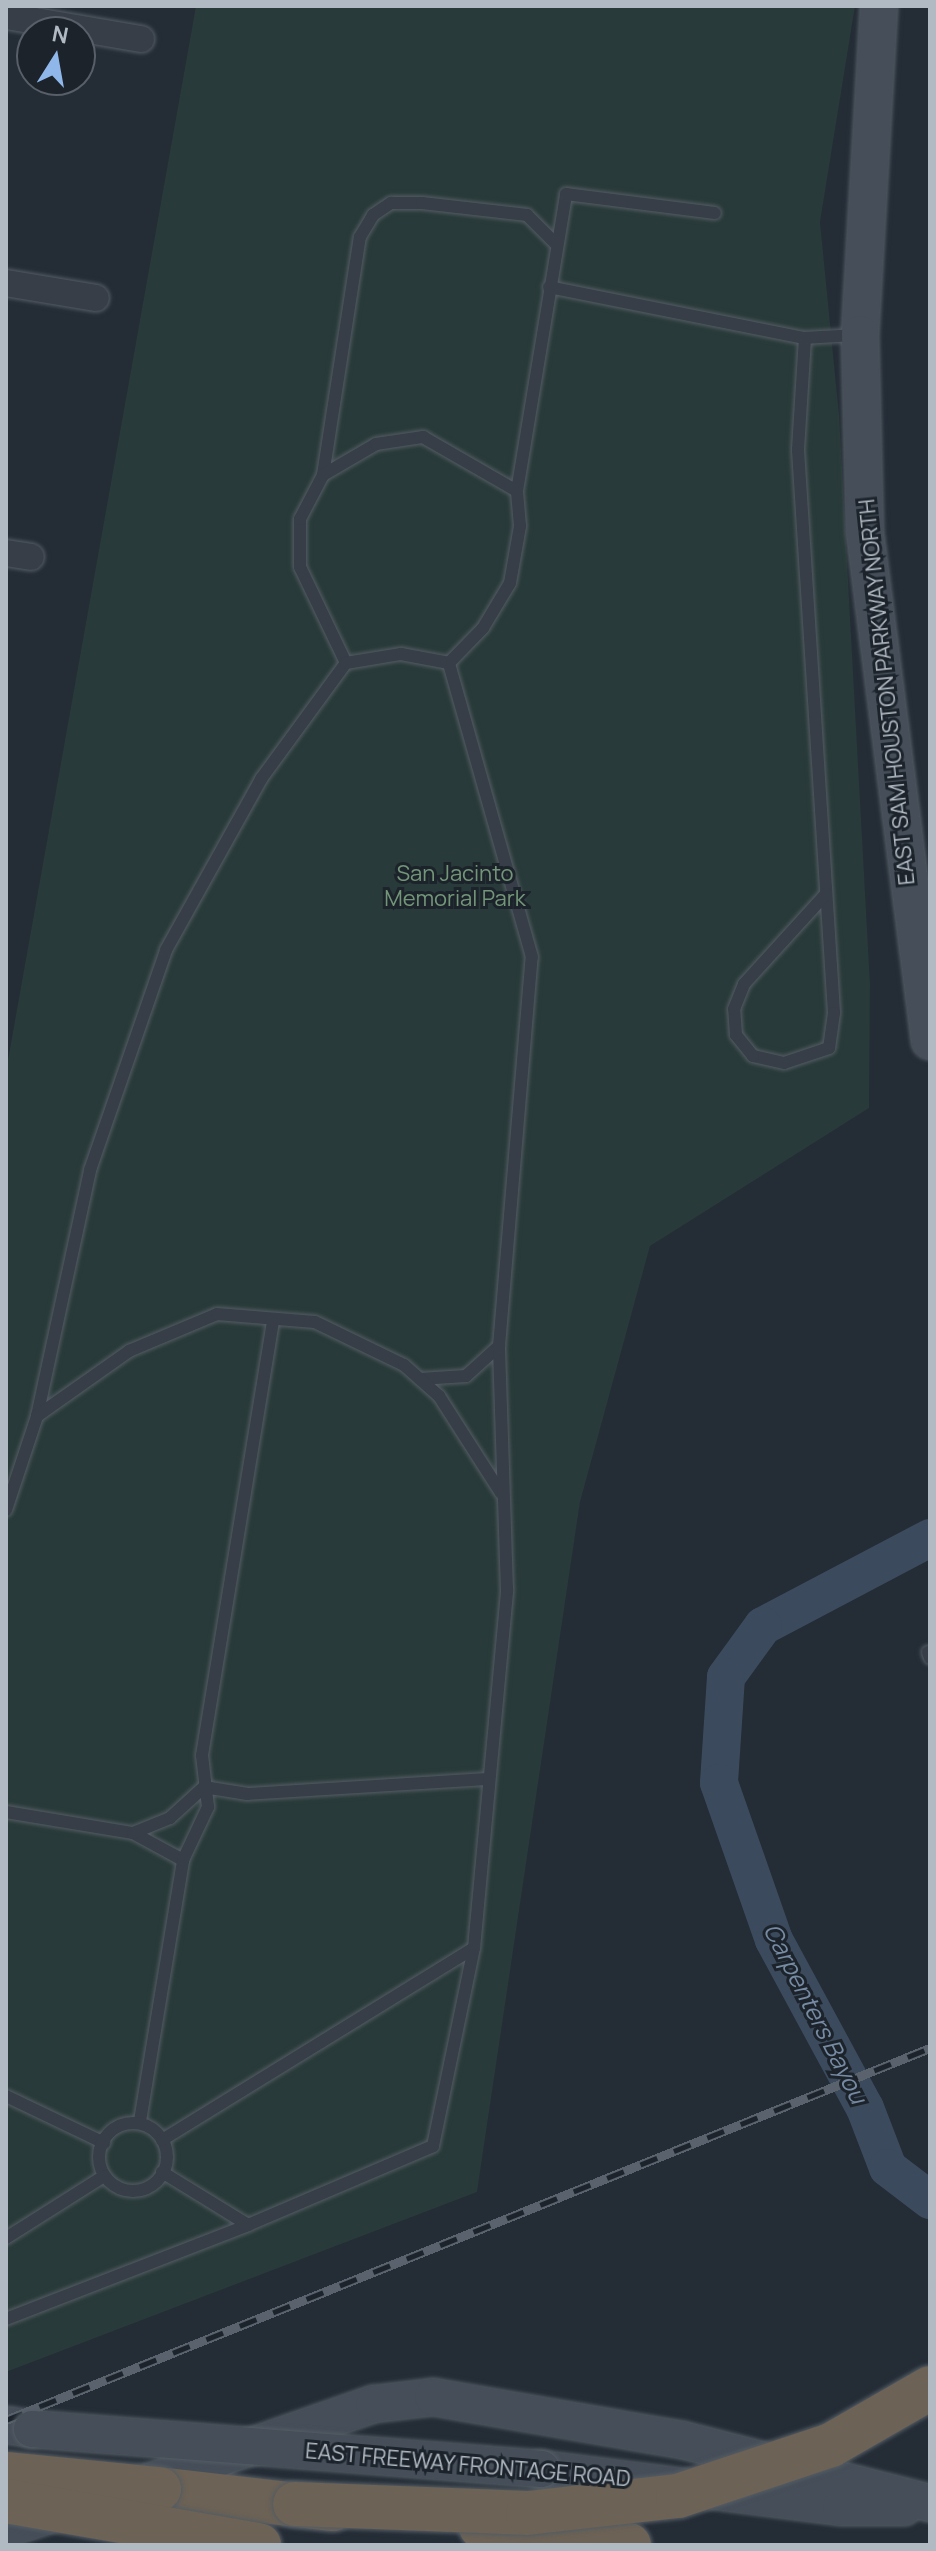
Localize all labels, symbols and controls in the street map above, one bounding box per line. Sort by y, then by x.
north arrow [16,16,96,96]
text: N [50,18,71,51]
street label: EAST SAM HOUSTON PARKWAY NORTH [854,497,920,887]
park label: San Jacinto Memorial Park [384,860,526,912]
water label: Carpenters Bayou [758,1918,874,2108]
street label: EAST FREEWAY FRONTAGE ROAD [303,2438,633,2492]

